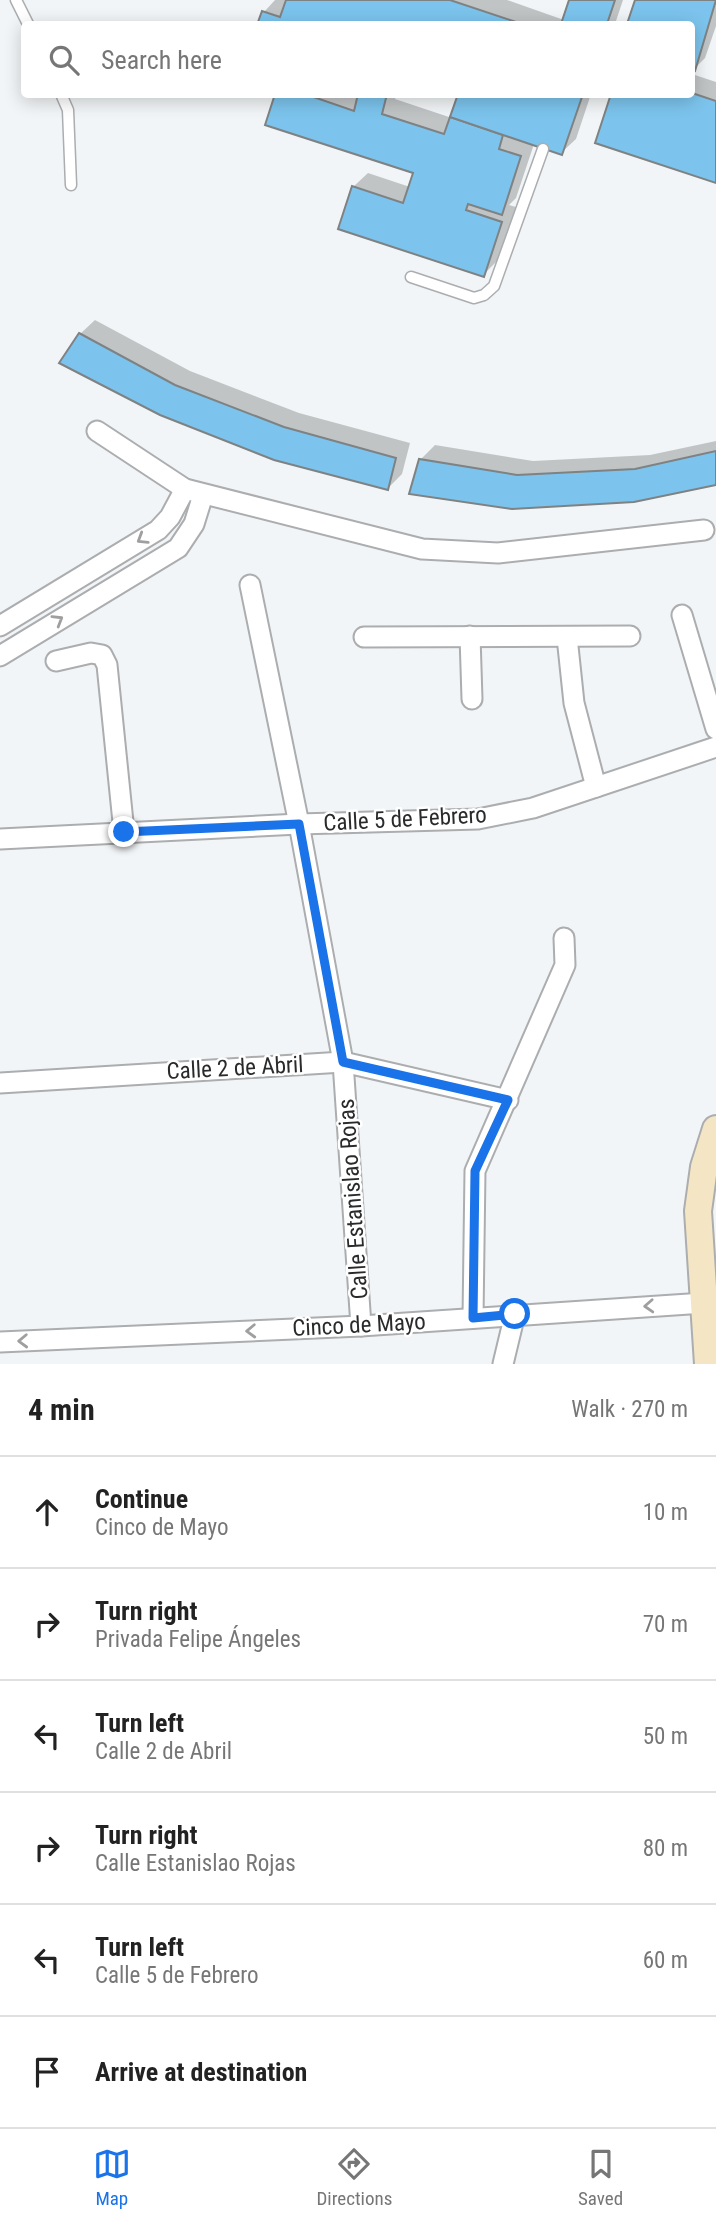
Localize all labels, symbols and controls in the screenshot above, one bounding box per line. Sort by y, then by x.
search box [21,21,695,98]
icon: search [45,41,83,79]
text: Search here [101,45,222,75]
one-way arrow [137,531,150,544]
one-way arrow [51,616,64,629]
street label: Calle 5 de Febrero [323,801,487,837]
route end [108,816,139,847]
street label: Calle 2 de Abril [166,1051,304,1085]
street label: Calle Estanislao Rojas [333,1098,373,1300]
route start [499,1298,530,1329]
one-way arrow [643,1298,654,1313]
street label: Cinco de Mayo [292,1308,426,1342]
one-way arrow [245,1323,256,1338]
one-way arrow [18,1333,29,1348]
text: 4 min [28,1392,95,1427]
text: Walk · 270 m [571,1396,688,1423]
text: Continue [95,1484,188,1514]
icon: ahead [28,1493,66,1531]
text: 10 m [643,1499,688,1526]
text: Cinco de Mayo [95,1514,229,1541]
text: Turn right [95,1596,197,1626]
icon: right [28,1605,66,1643]
text: 70 m [643,1611,688,1638]
text: Privada Felipe Ángeles [95,1626,301,1653]
text: Turn left [95,1708,184,1738]
icon: left [28,1717,66,1755]
text: 50 m [643,1723,688,1750]
text: Calle 2 de Abril [95,1738,232,1765]
text: Turn right [95,1820,197,1850]
icon: right [28,1829,66,1867]
text: 80 m [643,1835,688,1862]
text: Calle Estanislao Rojas [95,1850,296,1877]
text: Turn left [95,1932,184,1962]
icon: left [28,1941,66,1979]
text: 60 m [643,1947,688,1974]
text: Calle 5 de Febrero [95,1962,259,1989]
icon: arrive [28,2053,66,2091]
text: Arrive at destination [95,2057,307,2087]
tab: Map [93,2145,131,2210]
tab: Directions [316,2145,392,2210]
tab: Saved [578,2145,623,2210]

